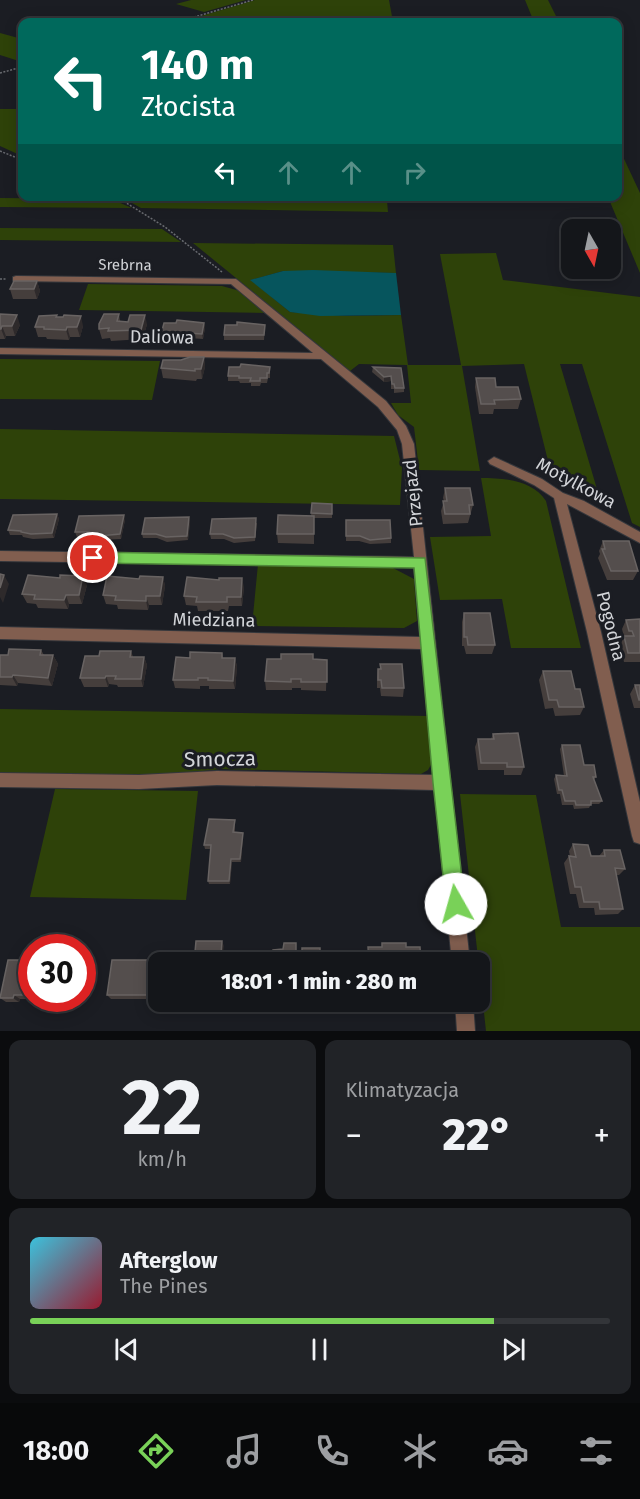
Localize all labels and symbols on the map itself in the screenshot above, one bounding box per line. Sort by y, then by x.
north arrow [561,219,621,279]
street label: Srebrna [98,256,152,274]
street label: Daliowa [130,325,194,349]
street label: Motylkowa [532,453,620,513]
street label: Przejazd [399,458,427,528]
pin [67,532,118,583]
street label: Pogodna [592,589,630,663]
street label: Miedziana [172,608,256,632]
street label: Smocza [184,745,256,773]
position arrow [424,872,488,936]
speed limit sign: 30 [18,934,96,1012]

